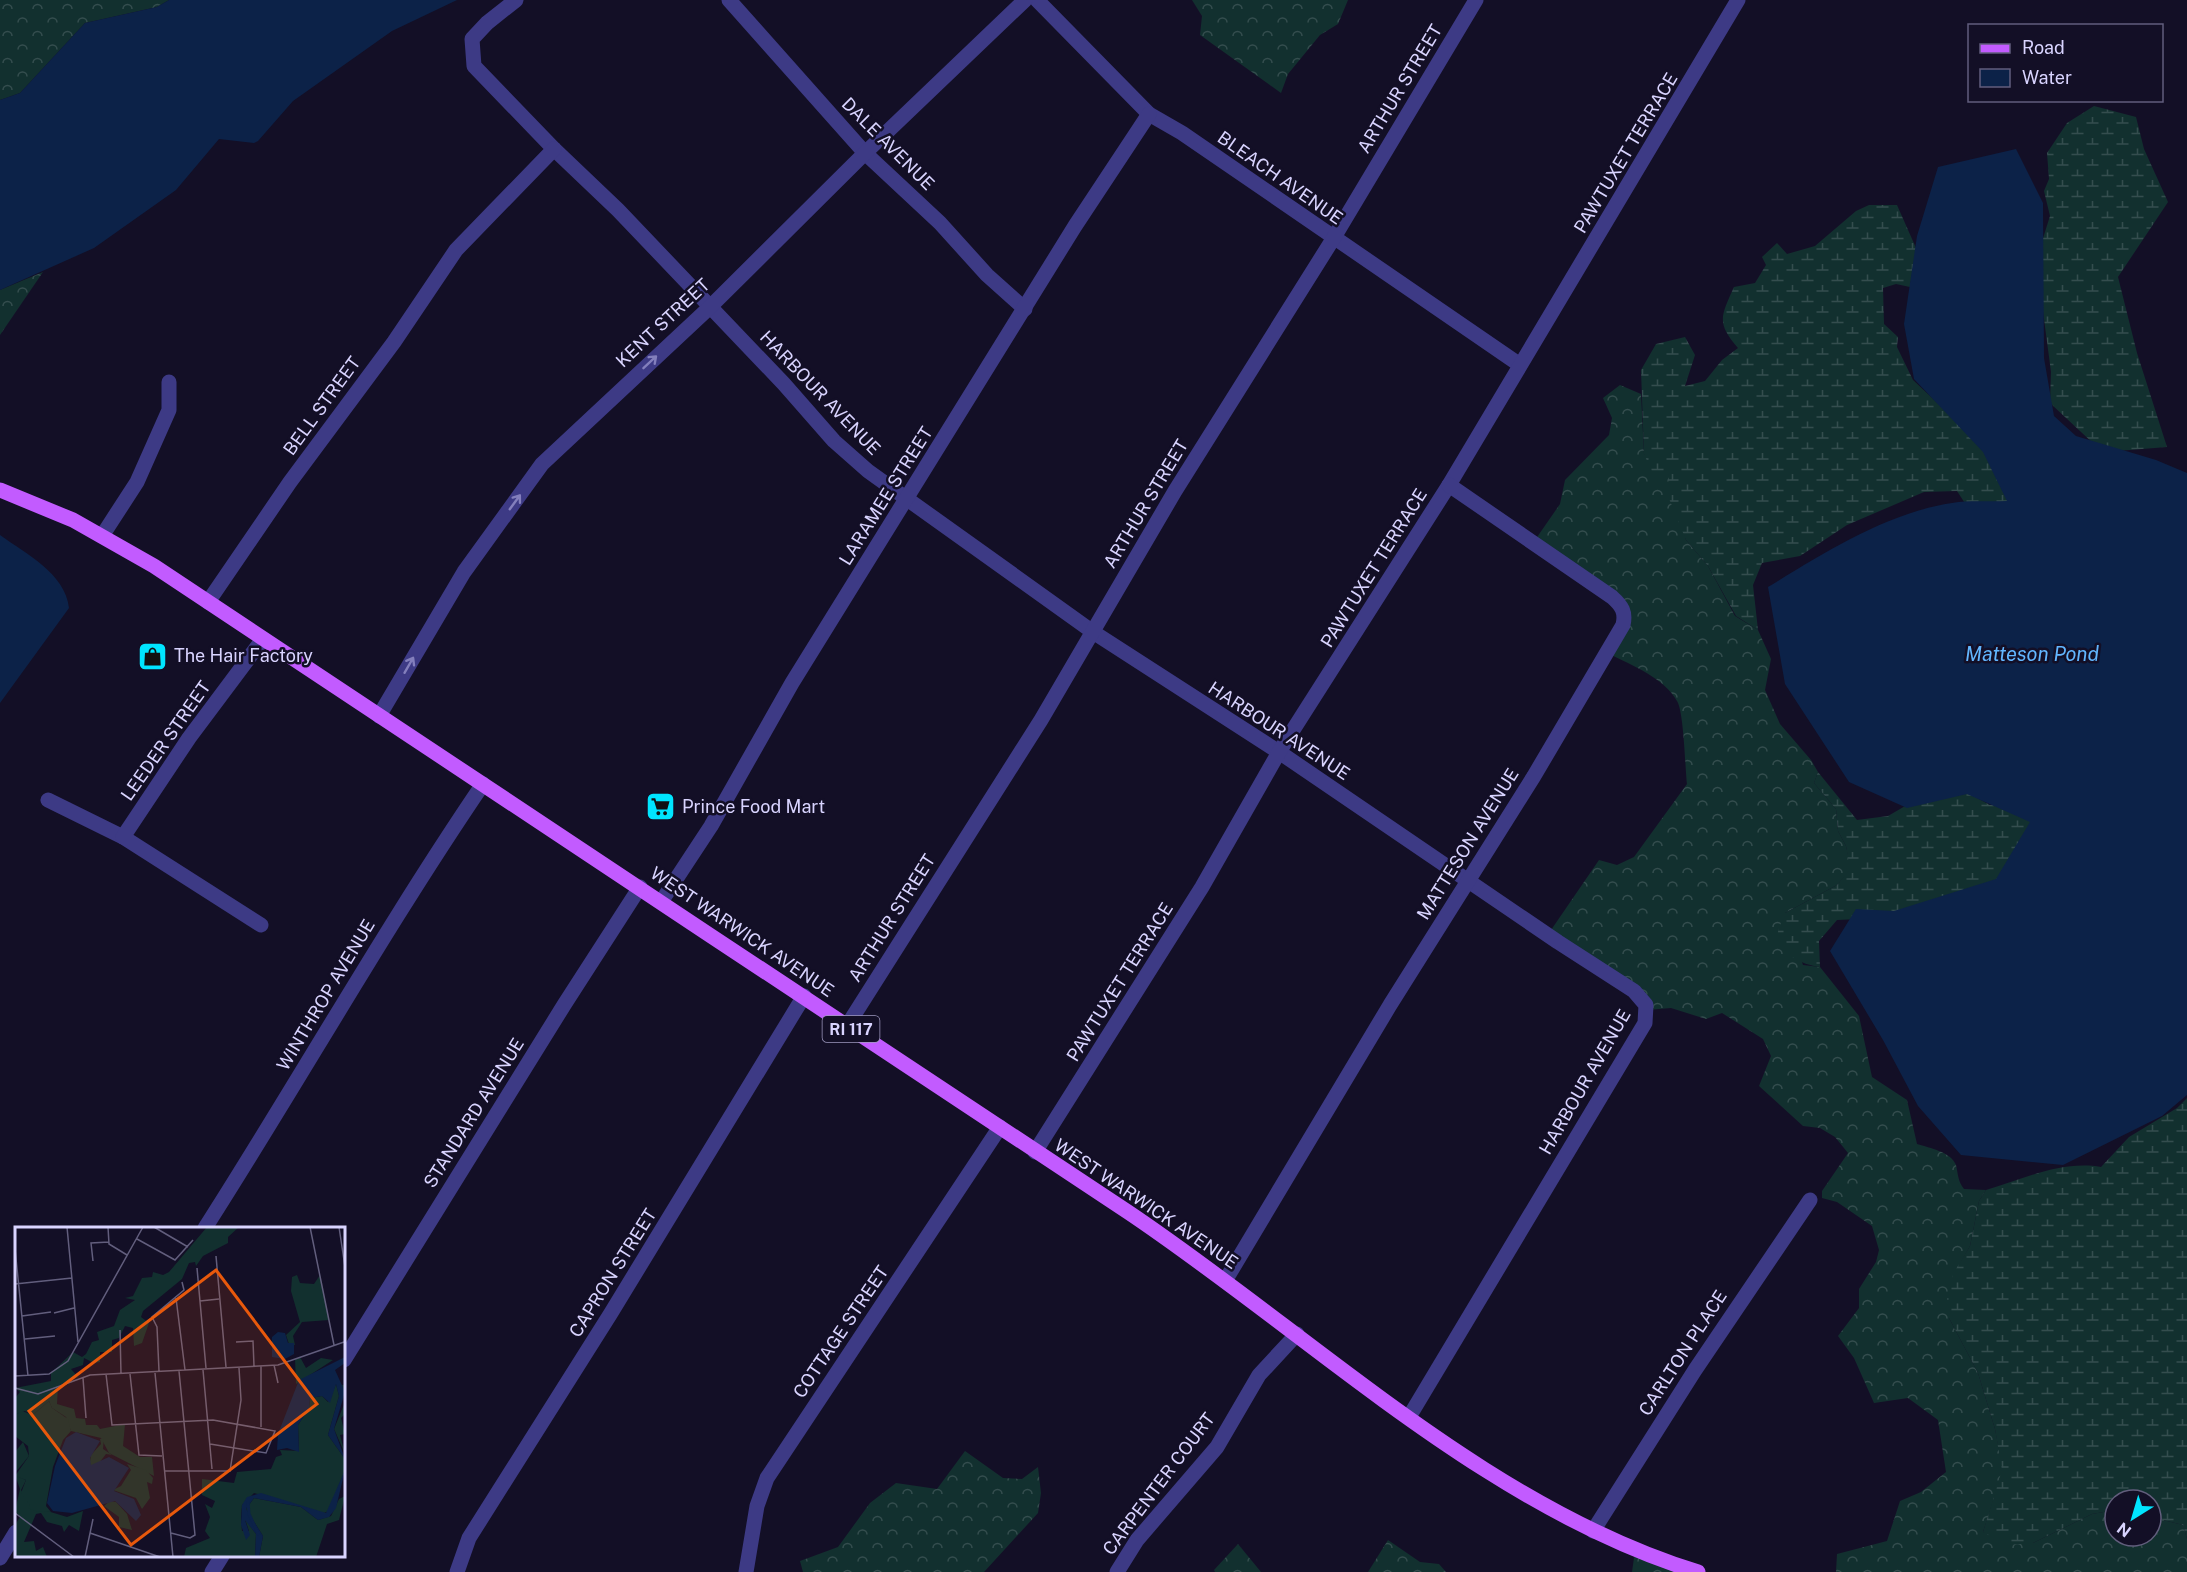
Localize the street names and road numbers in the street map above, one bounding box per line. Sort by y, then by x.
street label: ARTHUR STREET [1353,20,1446,157]
street label: PAWTUXET TERRACE [1569,69,1682,237]
street label: DALE AVENUE [838,93,939,194]
street label: BLEACH AVENUE [1214,127,1347,229]
street label: KENT STREET [612,274,714,371]
street label: HARBOUR AVENUE [756,326,885,459]
street label: BELL STREET [279,352,365,459]
street label: LARAMEE STREET [834,422,937,569]
street label: ARTHUR STREET [1099,435,1192,572]
street label: PAWTUXET TERRACE [1316,484,1431,651]
street label: LEEDER STREET [116,677,215,805]
street label: HARBOUR AVENUE [1205,677,1354,784]
street label: MATTESON AVENUE [1412,764,1523,923]
street label: ARTHUR STREET [844,850,939,985]
street label: WEST WARWICK AVENUE [646,862,838,1001]
street label: PAWTUXET TERRACE [1062,898,1177,1065]
street label: WINTHROP AVENUE [272,915,379,1074]
street label: HARBOUR AVENUE [1534,1005,1635,1158]
road number: RI 117 [822,1016,880,1042]
street label: STANDARD AVENUE [419,1034,528,1191]
street label: WEST WARWICK AVENUE [1050,1134,1242,1273]
street label: CAPRON STREET [565,1204,661,1341]
street label: COTTAGE STREET [789,1261,893,1402]
street label: CARLTON PLACE [1634,1286,1731,1419]
street label: CARPENTER COURT [1098,1408,1219,1559]

